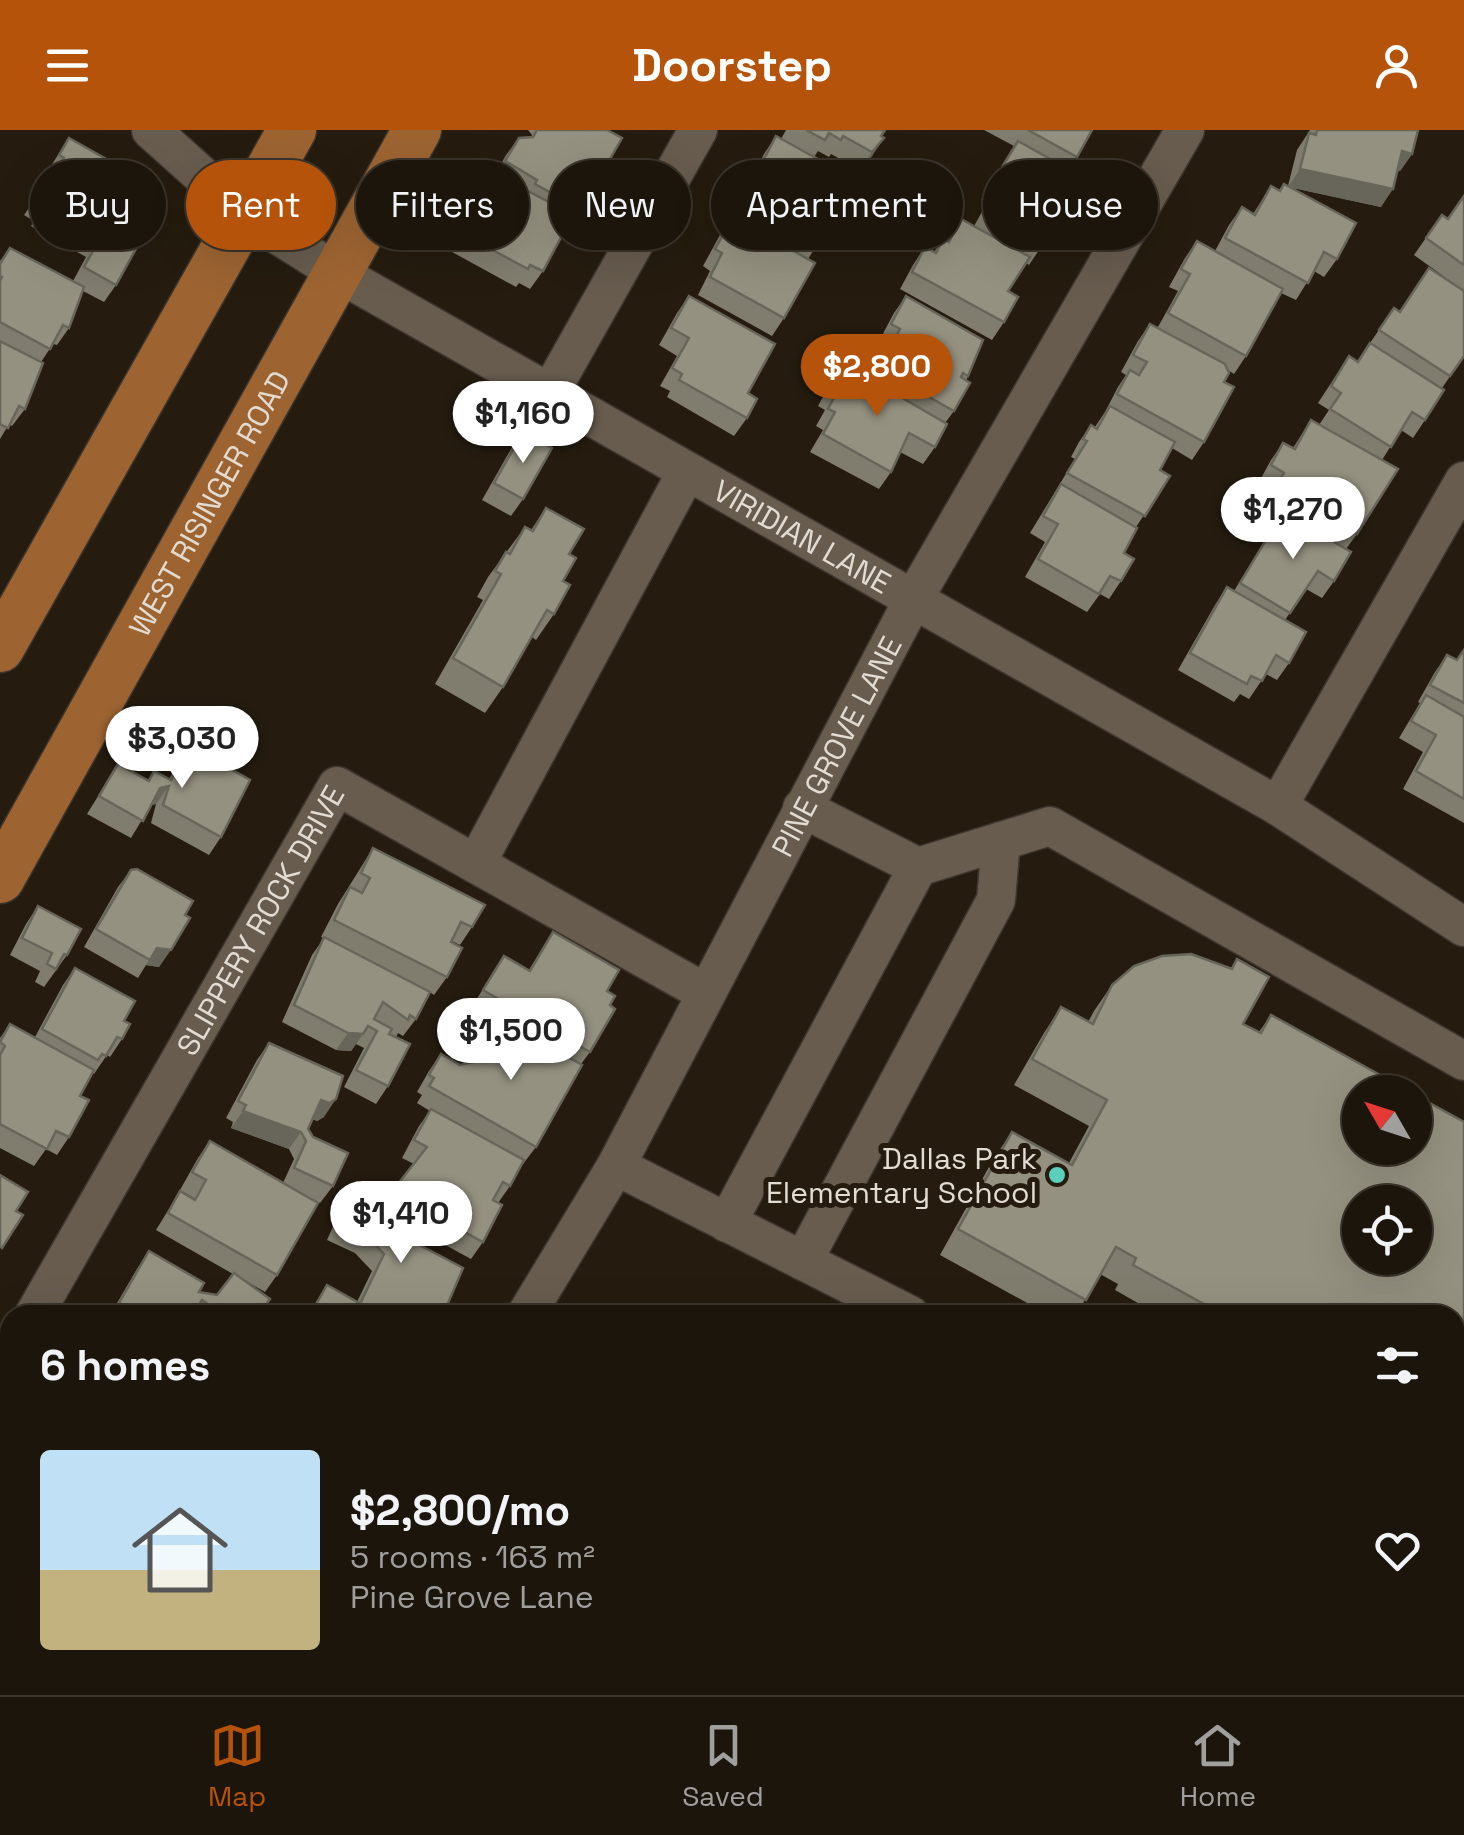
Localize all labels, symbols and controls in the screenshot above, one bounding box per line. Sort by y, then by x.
text: Doorstep [632,37,832,94]
icon: menu [40,38,95,93]
icon: person [1369,38,1424,93]
chip: Buy [30,160,166,250]
chip: Rent [186,160,336,250]
chip: Filters [356,160,529,250]
chip: New [549,160,691,250]
chip: Apartment [711,160,963,250]
chip: House [983,160,1158,250]
pin: $2,800 [796,334,958,419]
text: $2,800 [823,346,931,386]
street label: WEST RISINGER ROAD [120,364,299,643]
pin: $1,160 [442,381,604,466]
text: $1,160 [475,393,571,433]
street label: VIRIDIAN LANE [707,470,898,602]
pin: $1,270 [1212,477,1374,562]
text: $1,270 [1243,489,1343,529]
street label: PINE GROVE LANE [762,629,910,863]
pin: $3,030 [101,706,263,791]
text: $3,030 [128,718,236,758]
street label: SLIPPERY ROCK DRIVE [167,778,353,1062]
pin: $1,500 [430,998,592,1083]
text: $1,500 [459,1010,563,1050]
north arrow [1342,1075,1432,1165]
map controls [1342,1075,1432,1275]
place label: Dallas Park Elementary School [766,1139,1037,1212]
marker: Dallas Park Elementary School [1046,1164,1068,1186]
pin: $1,410 [320,1181,482,1266]
button: locate [1342,1185,1432,1275]
text: $1,410 [352,1193,450,1233]
icon: filters [1370,1338,1425,1393]
text: 6 homes [40,1339,210,1392]
text: $2,800/mo [350,1484,570,1537]
icon: home [120,1490,240,1610]
icon: heart [1370,1523,1425,1578]
text: 5 rooms · 163 m² [350,1537,595,1577]
text: Pine Grove Lane [350,1577,594,1617]
tab: Map [208,1718,266,1814]
tab: Saved [682,1718,764,1814]
tab: Home [1180,1718,1256,1814]

